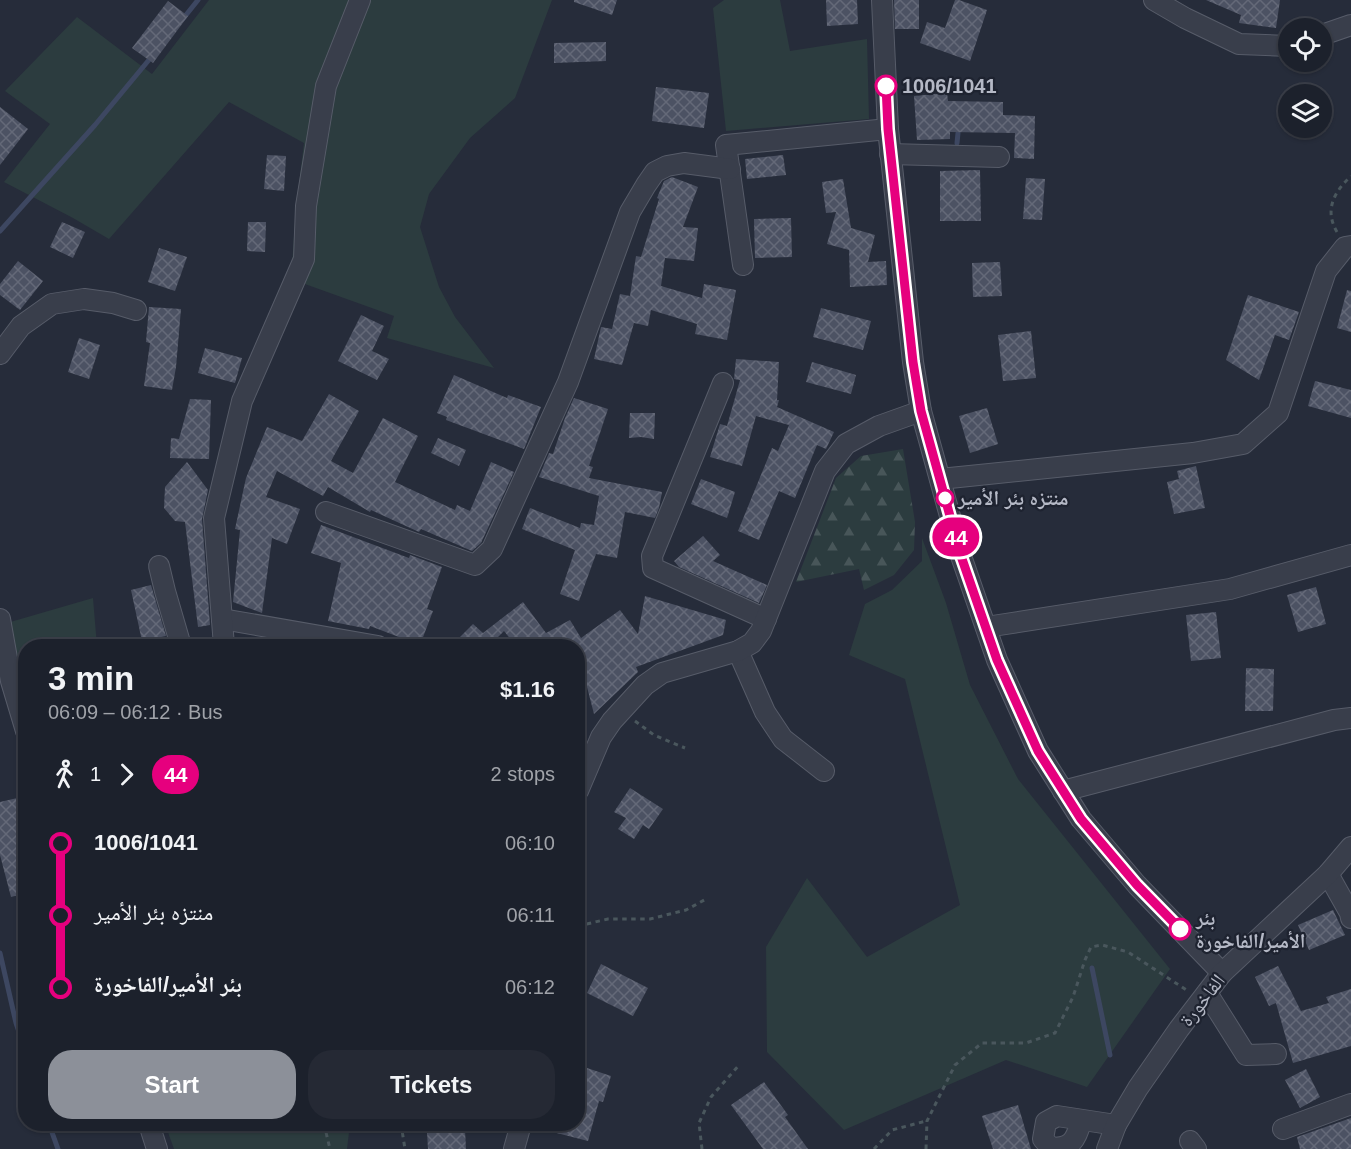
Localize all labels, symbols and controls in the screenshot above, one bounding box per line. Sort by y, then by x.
map controls [1278,18,1332,138]
button: locate [1278,18,1332,72]
marker: 1006/1041 [875,75,897,97]
place label: 1006/1041 [902,75,997,97]
button: layers [1278,84,1332,138]
place label: منتزه بئر الأمير [957,487,1068,510]
marker: منتزه بئر الأمير [936,489,954,507]
line badge: 44 [929,518,983,556]
text: 44 [944,526,968,549]
text: 3 min [48,660,134,697]
text: $1.16 [500,677,555,702]
text: 06:09 – 06:12 · Bus [48,701,223,723]
icon: walk [48,758,81,791]
icon: forward [110,758,143,791]
text: 1 [90,763,101,785]
text: 44 [164,763,187,786]
text: 2 stops [491,763,555,785]
text: 1006/1041 [94,830,198,855]
text: 06:10 [505,832,555,854]
text: منتزه بئر الأمير [94,900,213,925]
text: 06:11 [506,904,555,926]
place label: بئر الأمير/الفاخورة [1195,907,1306,953]
marker: بئر الأمير/الفاخورة [1169,918,1191,940]
street label: الفاخورة [1175,970,1229,1030]
text: بئر الأمير/الفاخورة [94,972,242,997]
text: 06:12 [505,976,555,998]
button: Start [48,1050,296,1119]
button: Tickets [308,1050,555,1119]

